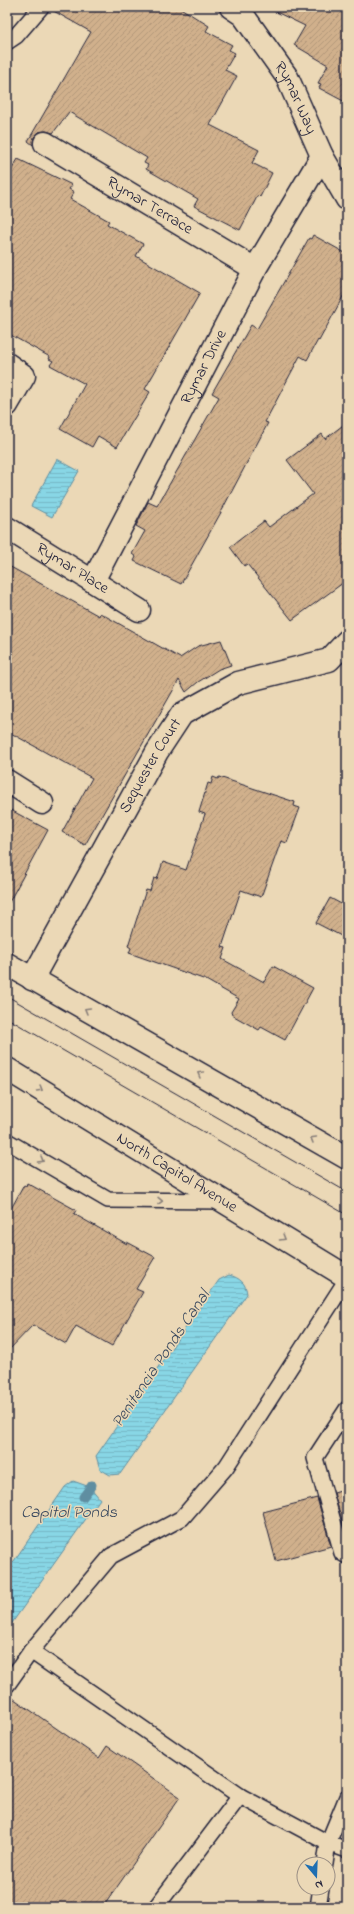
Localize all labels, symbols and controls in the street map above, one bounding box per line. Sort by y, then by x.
street label: Rymar Way [268,57,323,138]
street label: Rymar Terrace [102,171,198,241]
street label: Rymar Drive [175,325,234,409]
street label: Rymar Place [31,537,114,601]
street label: Sequester Court [113,713,188,818]
one-way arrow [84,1008,91,1015]
one-way arrow [197,1072,204,1079]
one-way arrow [36,1085,43,1092]
street label: North Capitol Avenue [112,1127,243,1220]
one-way arrow [310,1136,317,1143]
one-way arrow [37,1156,44,1163]
one-way arrow [157,1196,163,1205]
one-way arrow [279,1233,286,1241]
water label: Penitencia Ponds Canal [106,1283,218,1433]
water label: Capitol Ponds [21,1500,117,1525]
north arrow [296,1856,336,1896]
text: N [313,1876,325,1893]

